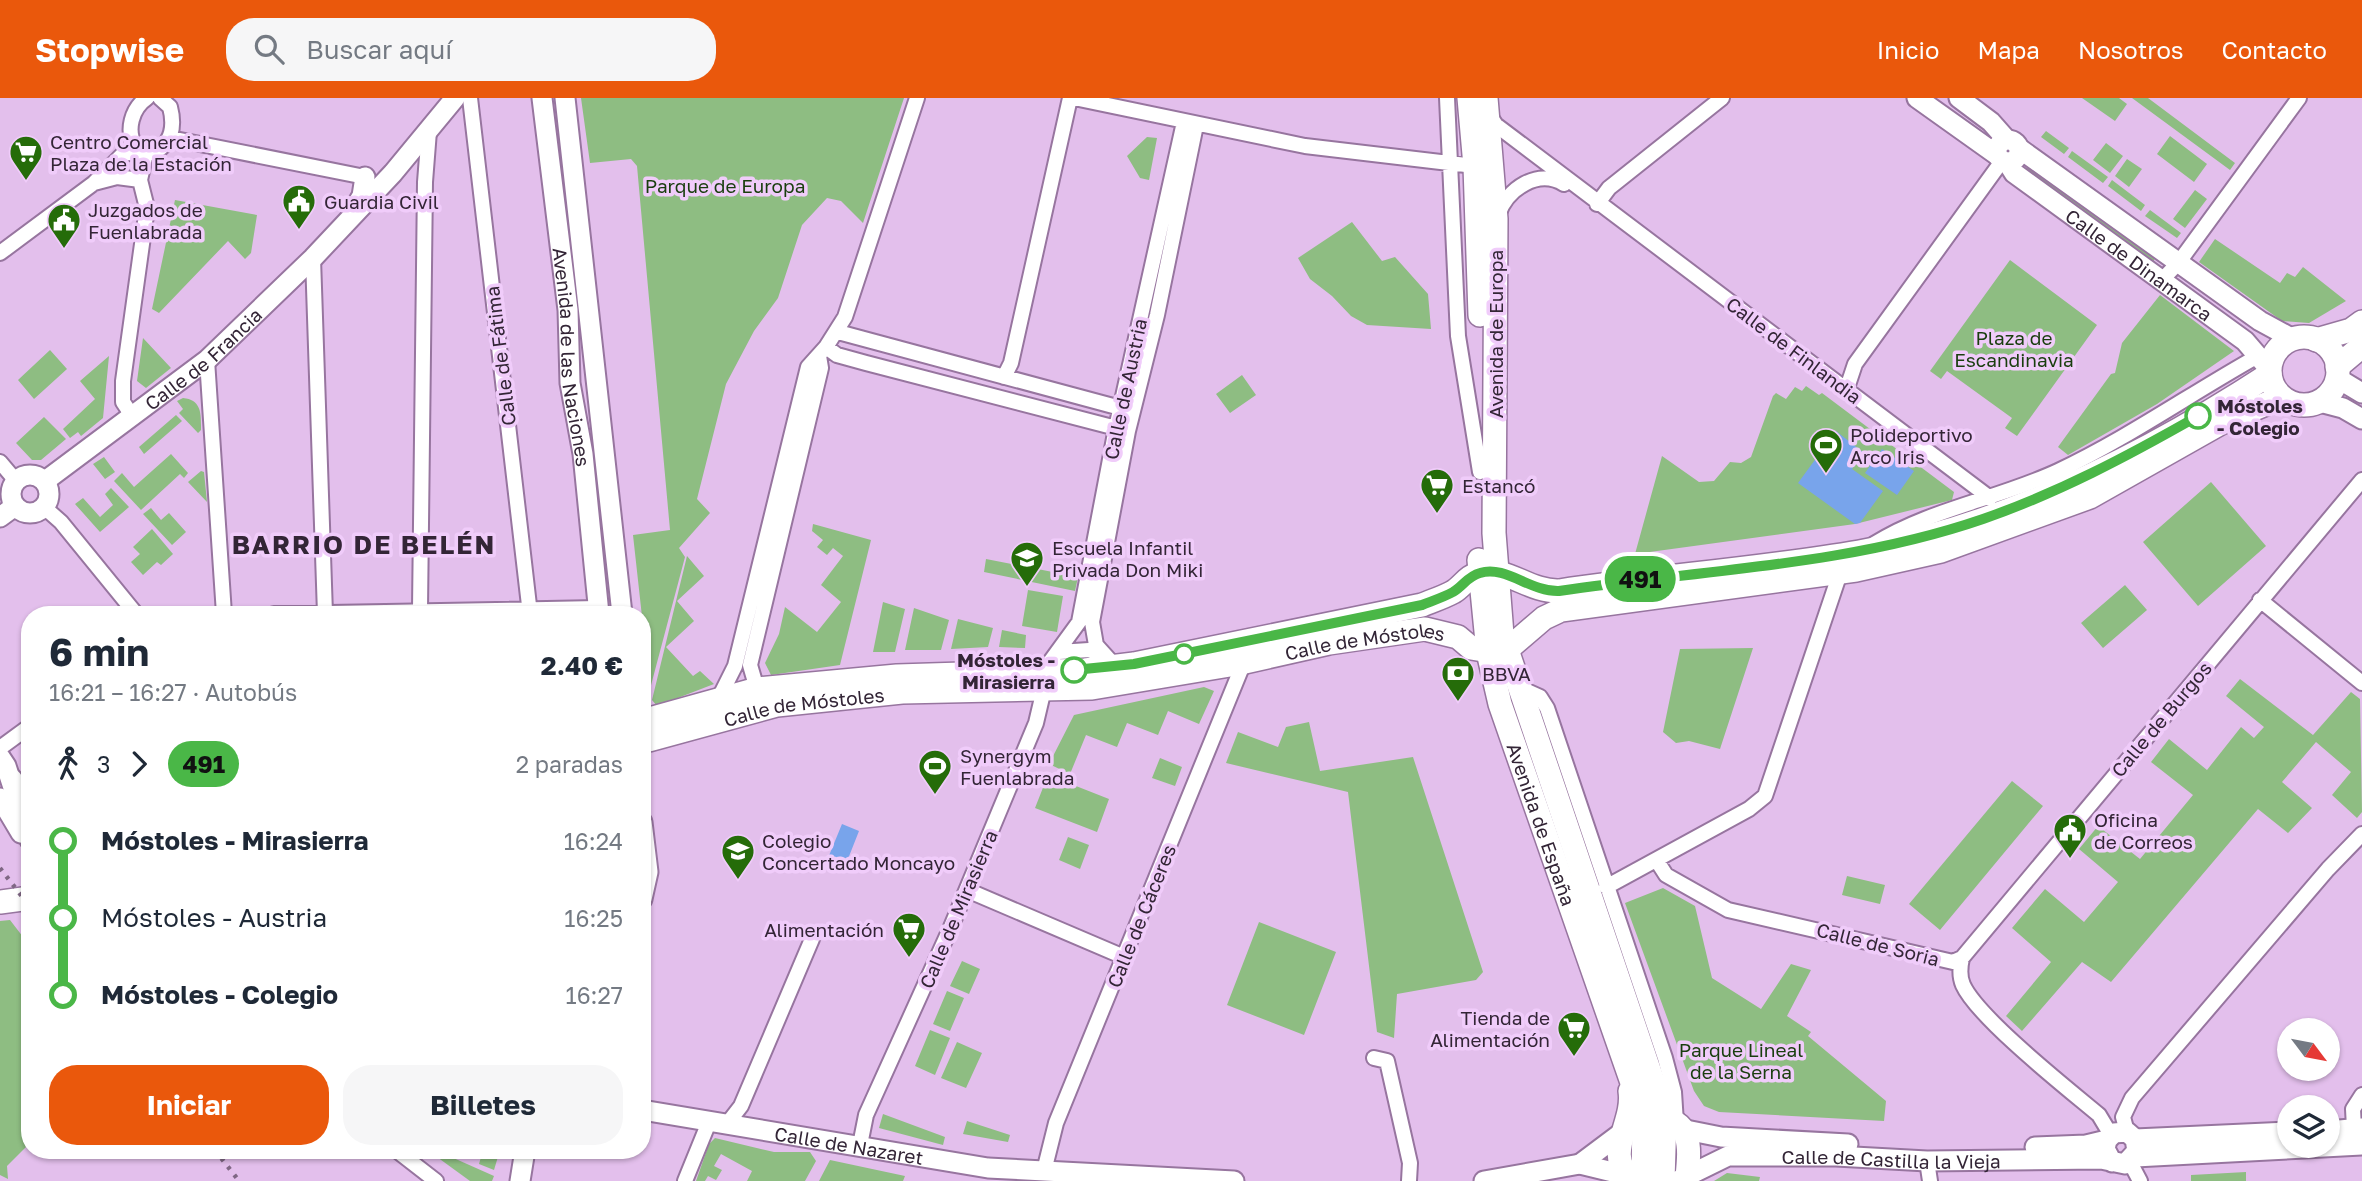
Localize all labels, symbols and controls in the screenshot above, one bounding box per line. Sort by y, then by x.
search box [226,18,716,81]
text: Stopwise [35,30,184,69]
icon: search [250,30,288,68]
text: Buscar aquí [306,34,452,65]
text: Inicio [1877,35,1939,64]
text: Mapa [1977,35,2040,64]
text: Nosotros [2078,35,2184,64]
text: Contacto [2222,35,2327,64]
place label: Centro Comercial Plaza de la Estación [50,130,232,175]
supermarket icon: Centro Comercial Plaza de la Estación [7,133,45,182]
park label: Parque de Europa [645,174,805,197]
public building icon: Guardia Civil [280,182,318,231]
place label: Guardia Civil [324,190,439,213]
place label: Juzgados de Fuenlabrada [88,198,203,243]
public building icon: Juzgados de Fuenlabrada [45,201,83,250]
street label: Calle de Dinamarca [2062,203,2217,325]
street label: Avenida de las Naciones [549,246,596,468]
street label: Avenida de Europa [1484,250,1507,418]
street label: Calle de Fátima [480,285,520,427]
street label: Calle de Finlandia [1722,292,1866,408]
street label: Calle de Francia [140,303,266,414]
street label: Calle de Austria [1099,316,1151,462]
park label: Plaza de Escandinavia [1954,326,2074,371]
place label: Móstoles - Colegio [2217,394,2303,439]
marker: Móstoles - Colegio [2185,403,2211,429]
place label: Polideportivo Arco Iris [1850,423,1973,468]
sports icon: Polideportivo Arco Iris [1807,426,1845,475]
supermarket icon: Estancó [1418,466,1456,515]
place label: Estancó [1462,474,1535,497]
district label: BARRIO DE BELÉN [232,529,496,560]
place label: Escuela Infantil Privada Don Miki [1052,536,1203,581]
school or university icon: Escuela Infantil Privada Don Miki [1008,539,1046,588]
line badge: 491 [1600,556,1680,602]
text: 491 [1619,564,1661,593]
street label: Calle de Móstoles [1282,618,1448,664]
text: 6 min [49,629,149,674]
unlabelled marker [1174,644,1194,664]
place label: Móstoles - Mirasierra [957,648,1055,693]
text: 2.40 € [541,650,623,681]
bank icon: BBVA [1439,654,1477,703]
marker: Móstoles - Mirasierra [1061,657,1087,683]
street label: Calle de Burgos [2106,657,2216,781]
place label: BBVA [1482,662,1531,685]
text: 16:21 – 16:27 · Autobús [49,678,297,706]
street label: Calle de Móstoles [721,682,885,731]
street label: Avenida de España [1503,740,1581,909]
place label: Synergym Fuenlabrada [960,744,1074,789]
icon: walk [49,745,87,783]
icon: forward [120,745,158,783]
sports icon: Synergym Fuenlabrada [916,747,954,796]
text: 491 [182,749,225,778]
text: 3 [97,750,110,778]
text: 2 paradas [516,750,623,778]
place label: Oficina de Correos [2094,808,2193,853]
public building icon: Oficina de Correos [2051,811,2089,860]
text: Móstoles - Mirasierra [101,825,369,856]
street label: Calle de Mirasierra [914,826,1002,992]
text: 16:24 [564,827,623,855]
place label: Colegio Concertado Moncayo [762,829,955,874]
school or university icon: Colegio Concertado Moncayo [719,832,757,881]
street label: Calle de Cáceres [1102,841,1180,991]
text: Móstoles - Austria [101,902,327,933]
text: 16:25 [564,904,623,932]
supermarket icon: Alimentación [890,910,928,959]
place label: Alimentación [764,918,884,941]
street label: Calle de Soria [1814,918,1942,970]
text: Móstoles - Colegio [101,979,338,1010]
text: 16:27 [566,981,623,1009]
place label: Tienda de Alimentación [1430,1006,1550,1051]
supermarket icon: Tienda de Alimentación [1555,1009,1593,1058]
north arrow [2277,1018,2340,1082]
map controls [2277,1018,2340,1158]
park label: Parque Lineal de la Serna [1679,1038,1803,1083]
button: Iniciar [49,1065,329,1145]
button: Billetes [343,1065,623,1145]
button: layers [2277,1095,2340,1158]
street label: Calle de Nazaret [773,1121,925,1168]
street label: Calle de Castilla la Vieja [1781,1144,2001,1173]

